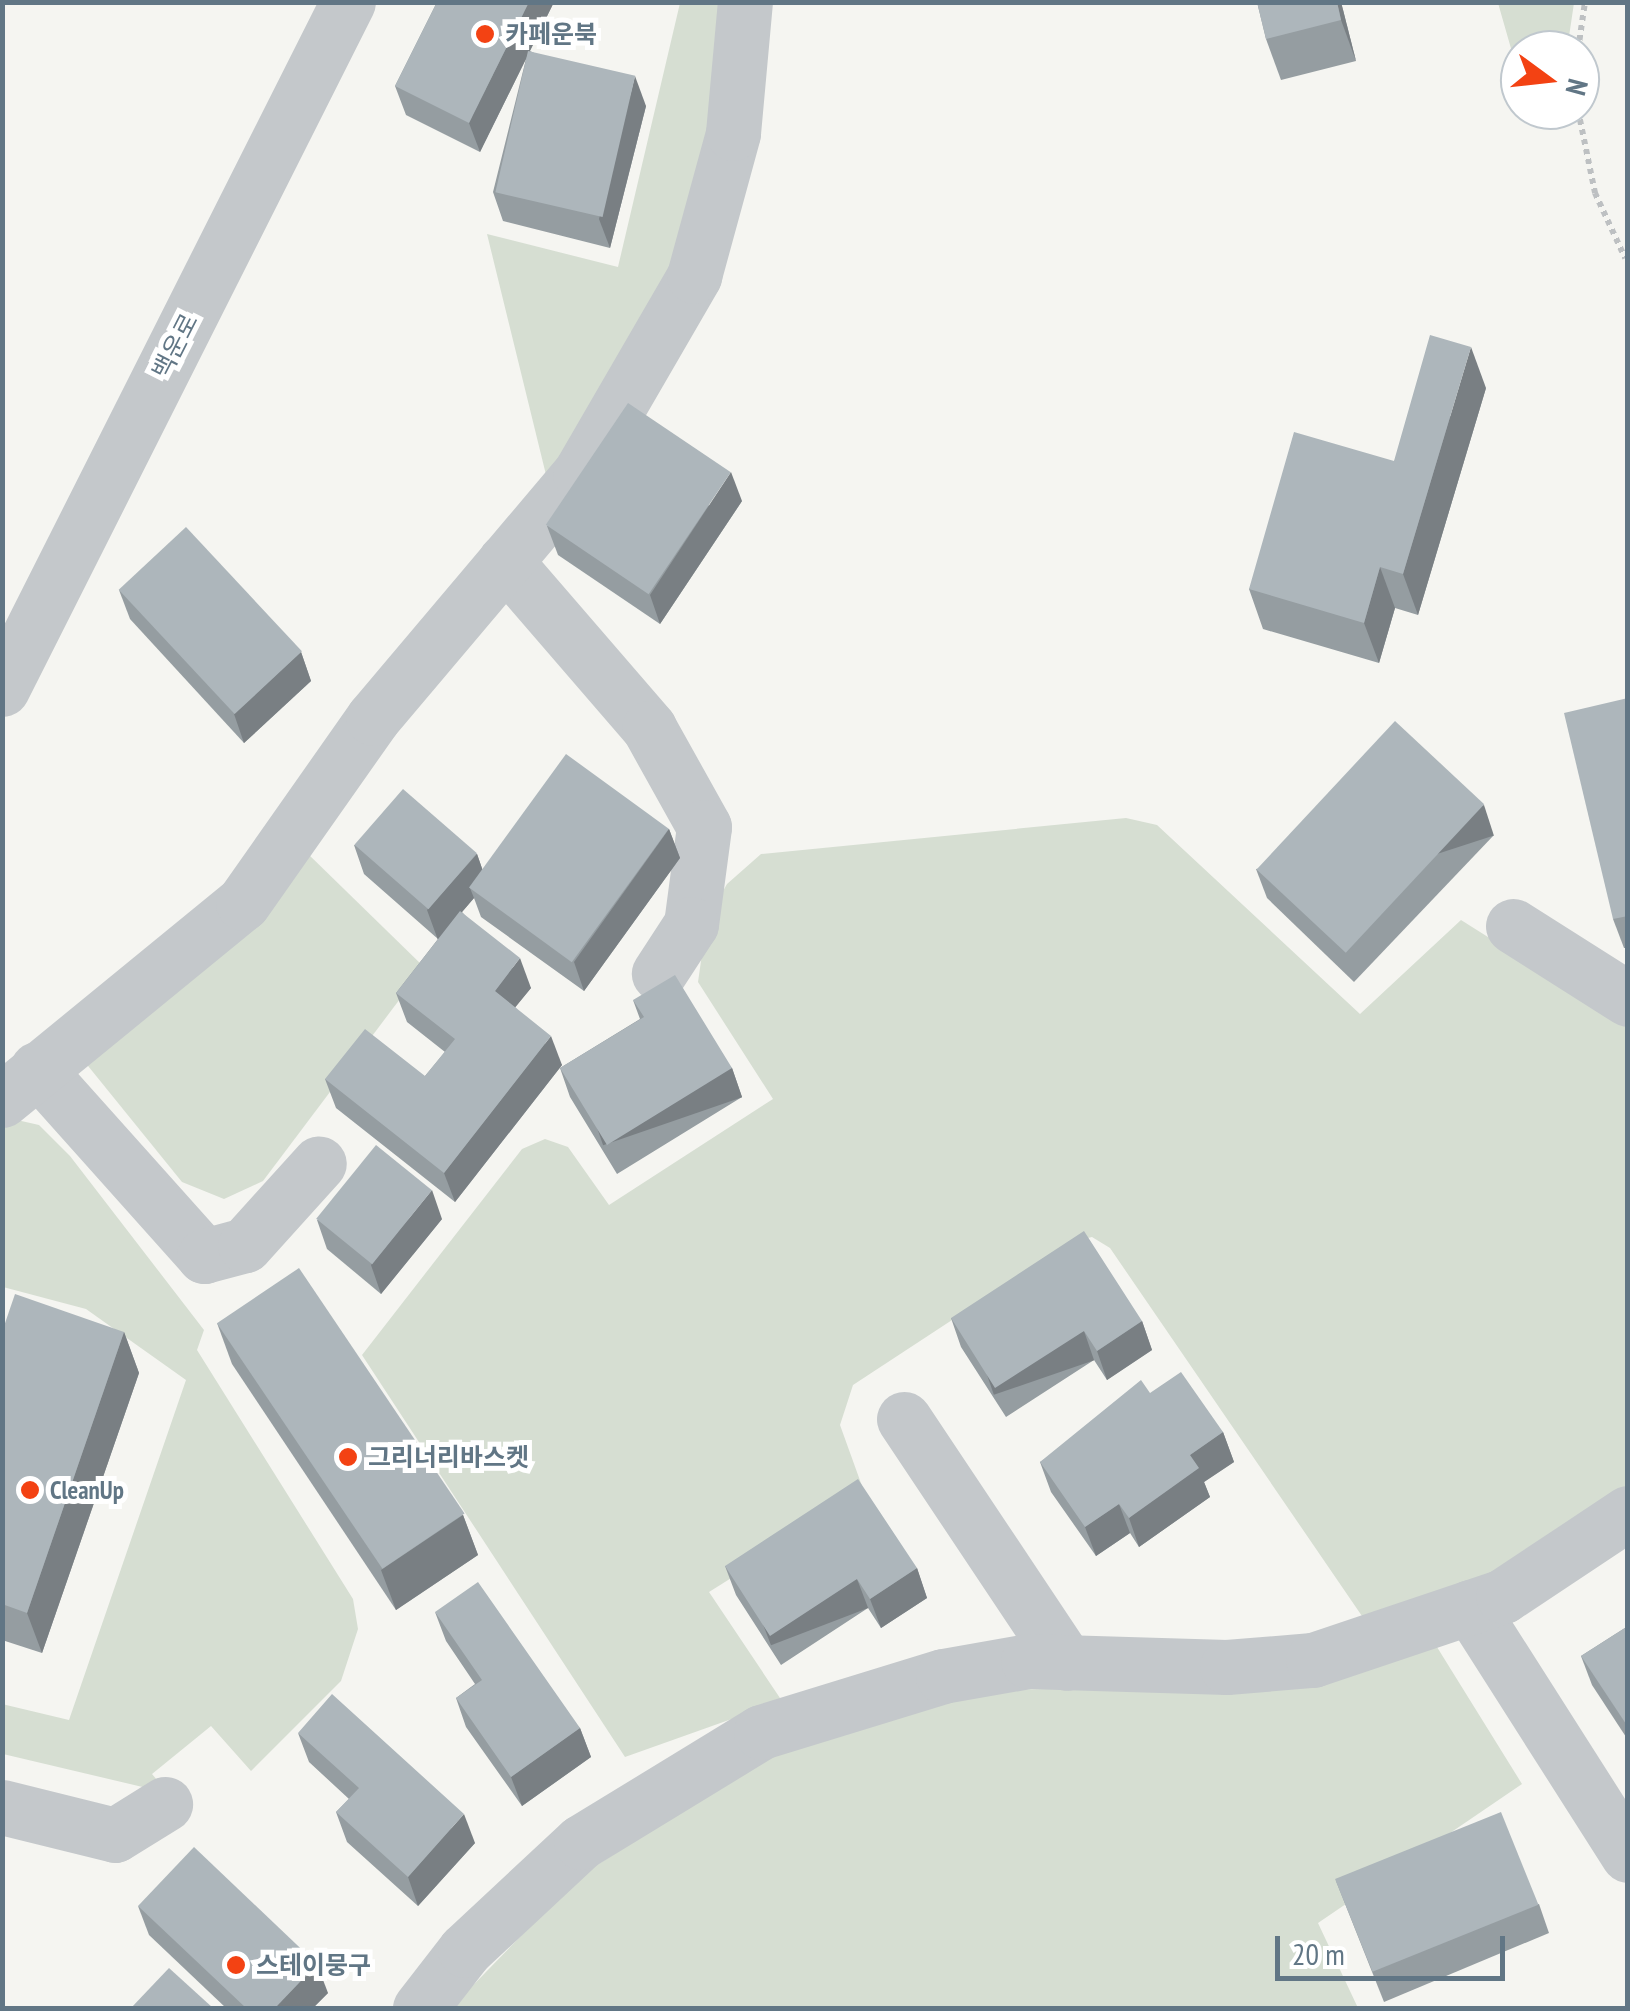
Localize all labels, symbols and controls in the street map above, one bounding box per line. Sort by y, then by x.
place label: 카페운북 [505,19,597,49]
marker: 카페운북 [474,23,496,45]
north arrow [1500,30,1600,130]
text: N [1558,75,1597,99]
street label: 백운로 [146,308,204,384]
place label: 그리너리바스켓 [368,1442,529,1472]
marker: 그리너리바스켓 [337,1446,359,1468]
place label: CleanUp [50,1475,124,1505]
marker: CleanUp [19,1479,41,1501]
scale bar [1280,1916,1510,1978]
text: 20 m [1292,1934,1345,1973]
place label: 스테이뭉구 [256,1950,371,1980]
marker: 스테이뭉구 [225,1954,247,1976]

